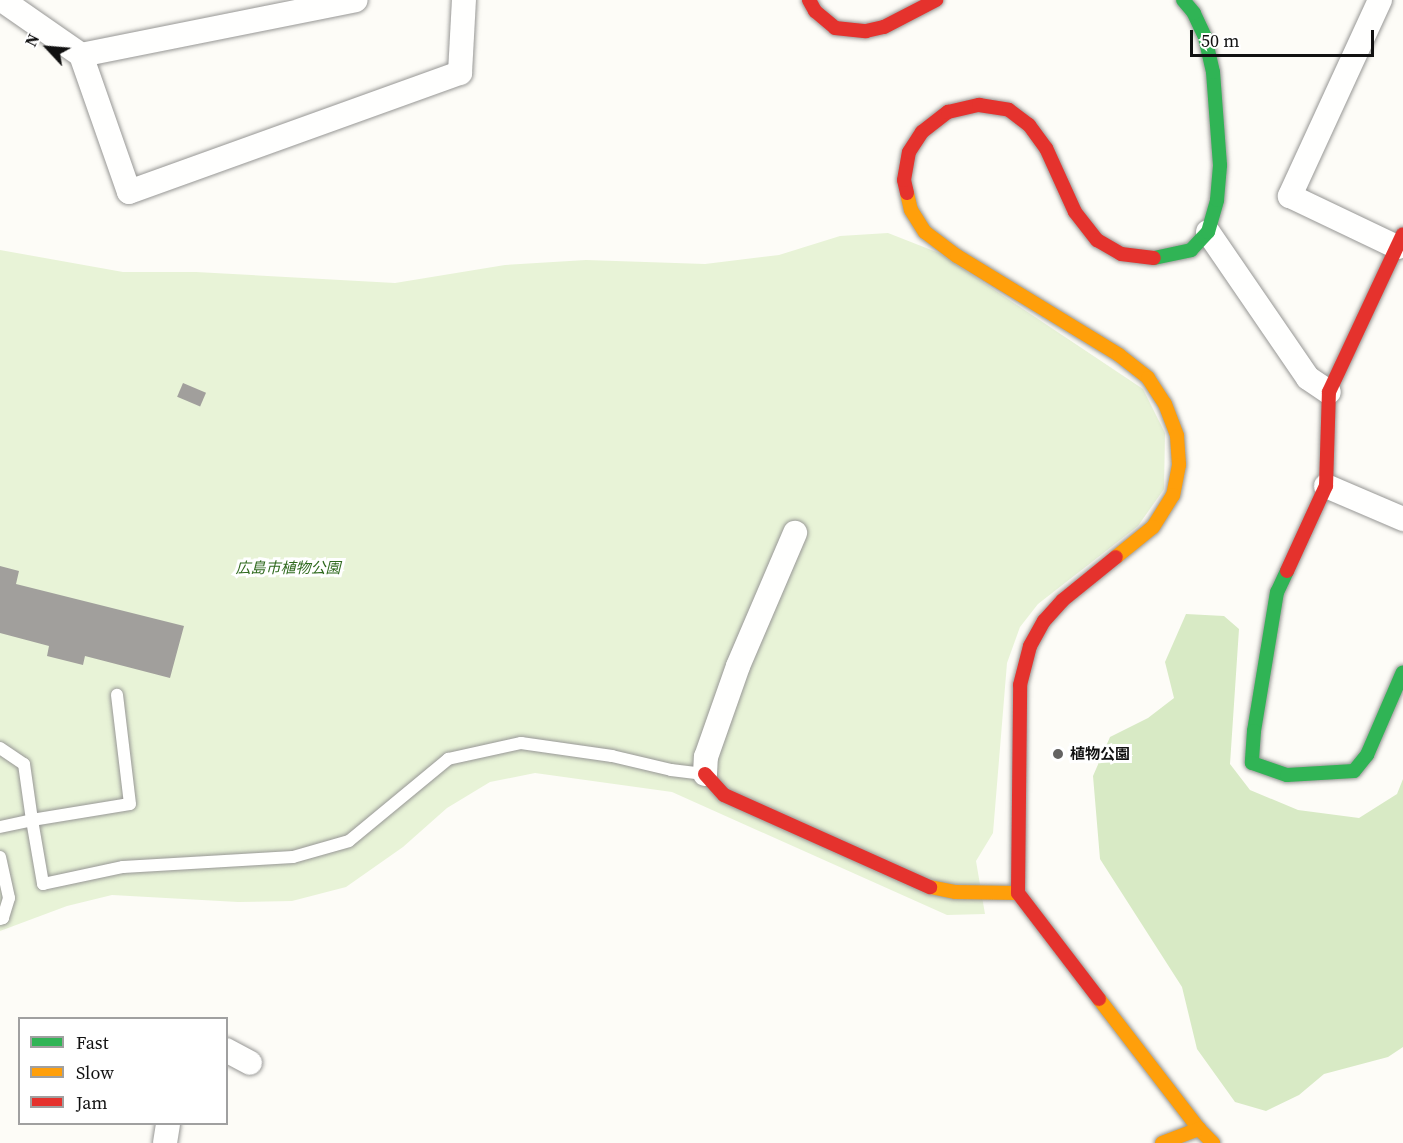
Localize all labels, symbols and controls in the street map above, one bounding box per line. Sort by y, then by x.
north arrow [18,18,78,78]
scale bar [1193,18,1378,56]
text: 50 m [1201,28,1239,53]
text: N [19,30,44,50]
park label: 広島市植物公園 [236,559,340,577]
place label: 植物公園 [1070,745,1130,763]
marker: 植物公園 [1051,747,1065,761]
legend [18,1017,228,1125]
text: Fast [76,1030,109,1055]
text: Slow [76,1060,114,1085]
text: Jam [76,1090,108,1115]

